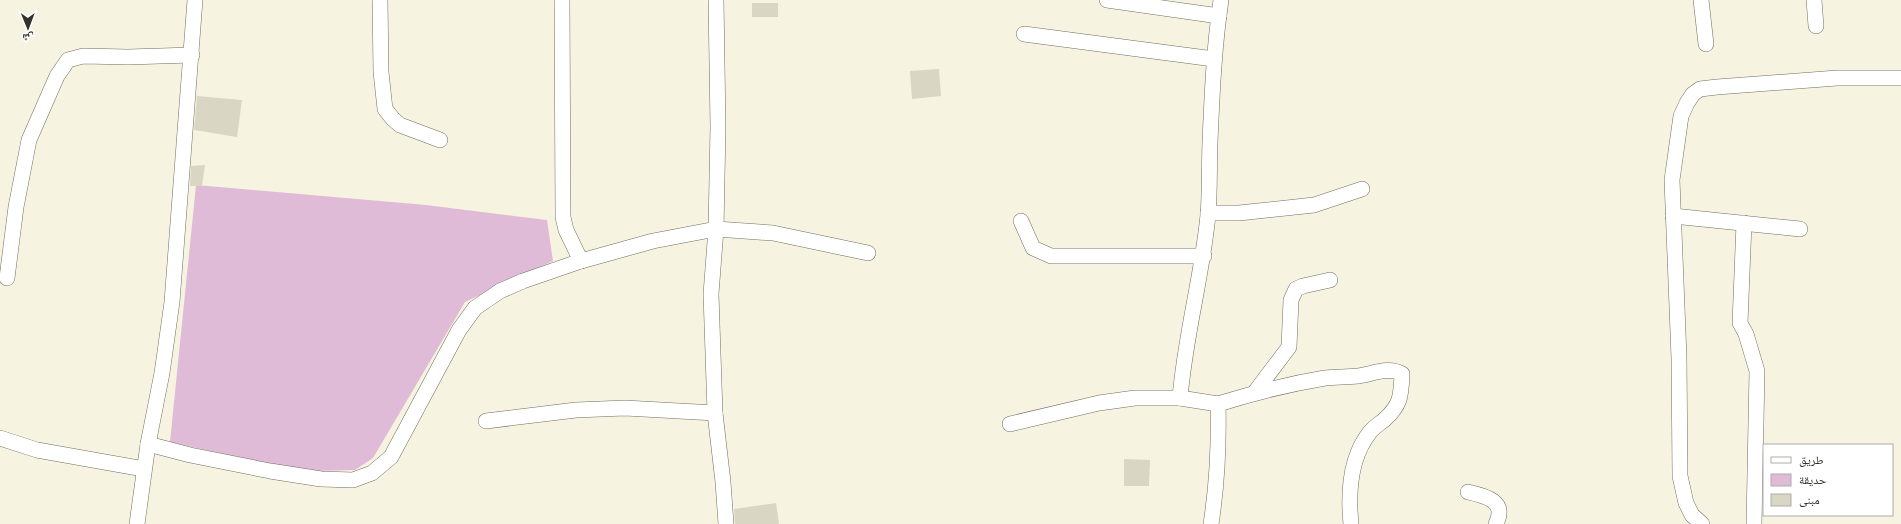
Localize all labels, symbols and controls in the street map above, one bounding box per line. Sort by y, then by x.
north arrow [8,8,48,48]
text: ش [22,30,34,44]
legend [1763,444,1893,516]
text: طريق [1799,453,1824,467]
text: حديقة [1799,473,1827,487]
text: مبنى [1799,493,1820,507]

